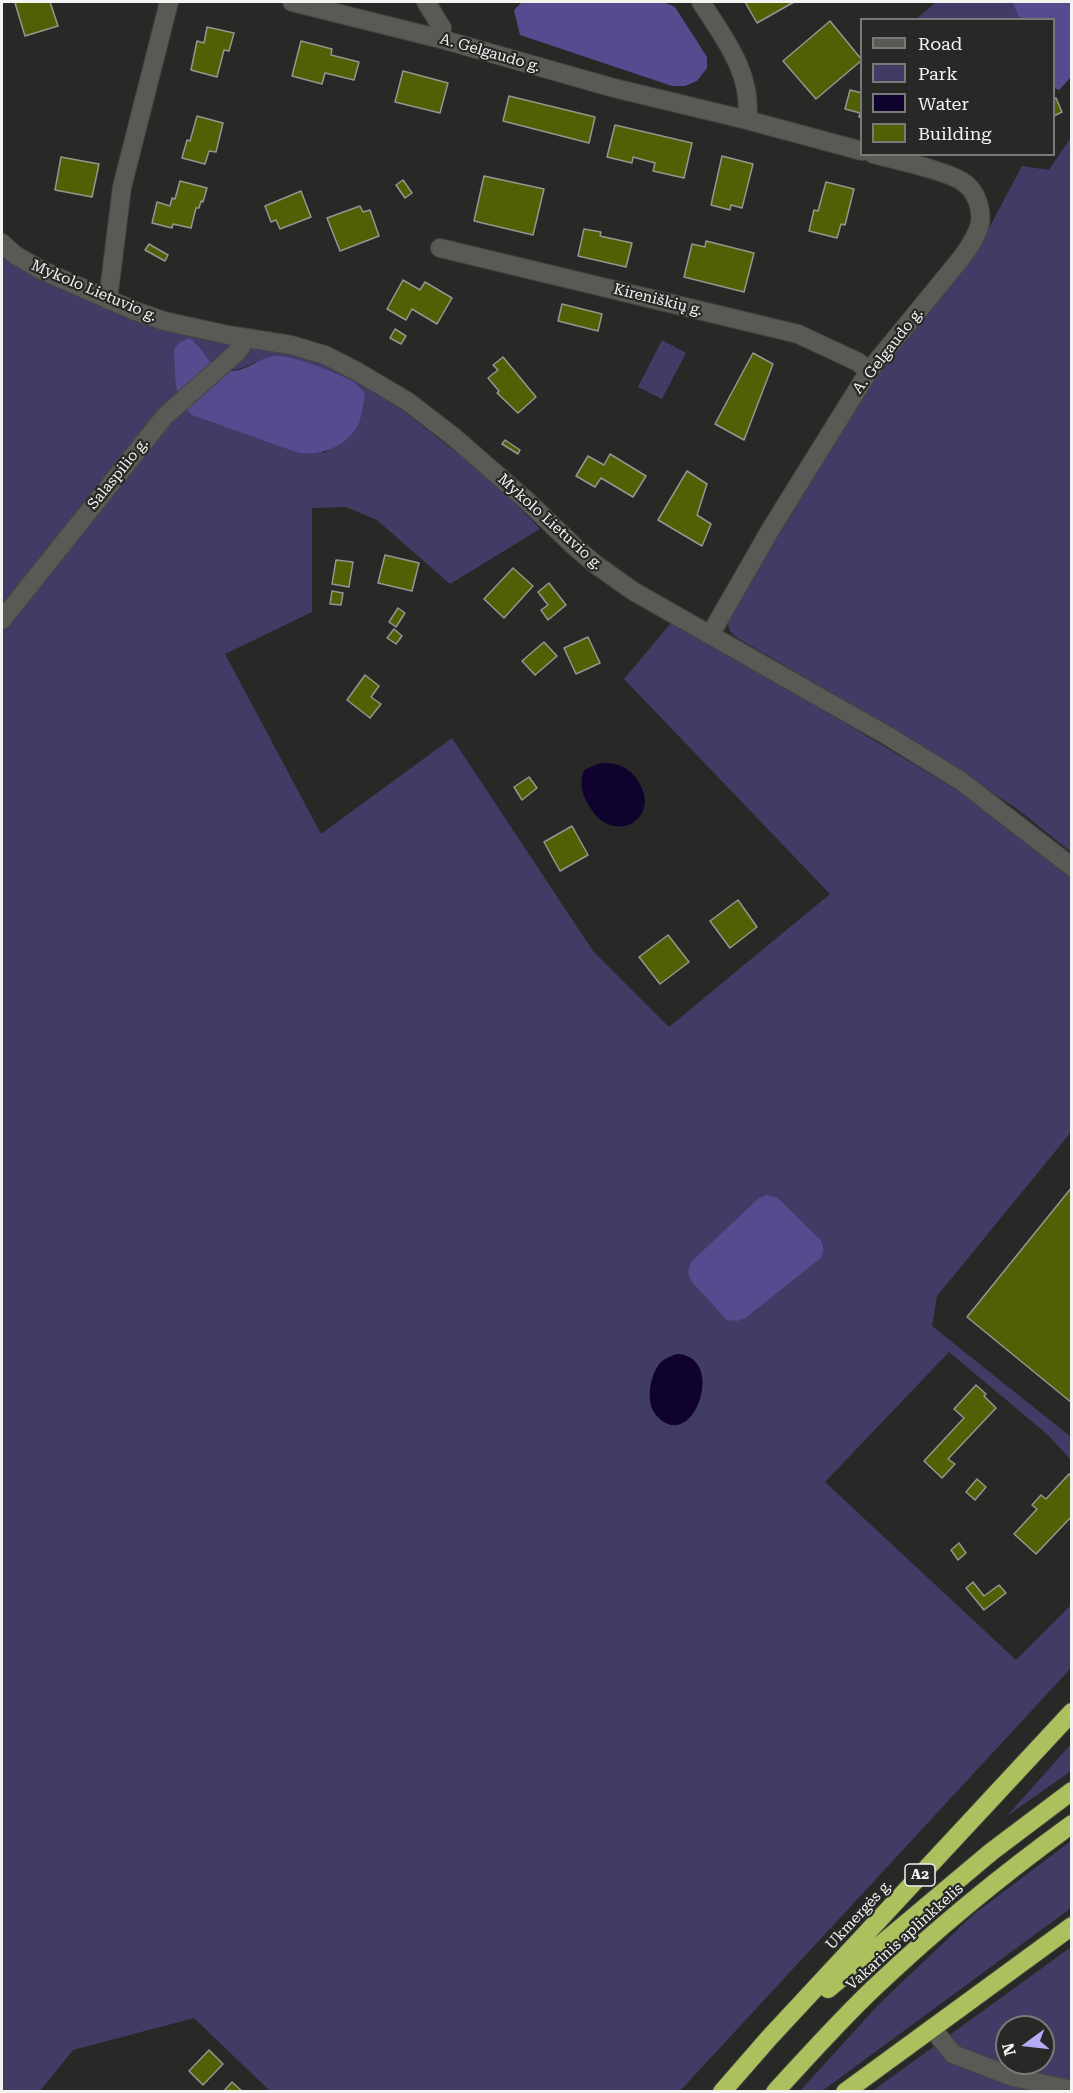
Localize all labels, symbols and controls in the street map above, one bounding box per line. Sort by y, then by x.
legend [860,18,1055,156]
street label: A. Gelgaudo g. [438,30,542,76]
text: Road [918,33,962,54]
text: Park [918,63,958,84]
text: Water [918,93,969,114]
text: Building [918,123,992,144]
street label: Mykolo Lietuvio g. [29,256,159,326]
street label: Kireniškių g. [612,280,704,320]
street label: A. Gelgaudo g. [849,305,927,397]
street label: Salaspilio g. [84,435,152,513]
street label: Mykolo Lietuvio g. [494,470,606,574]
road number: A2 [905,1864,935,1886]
street label: Ukmergės g. [822,1876,896,1954]
street label: Vakarinis aplinkkelis [843,1880,967,1994]
north arrow [995,2015,1055,2075]
text: N [998,2041,1020,2058]

